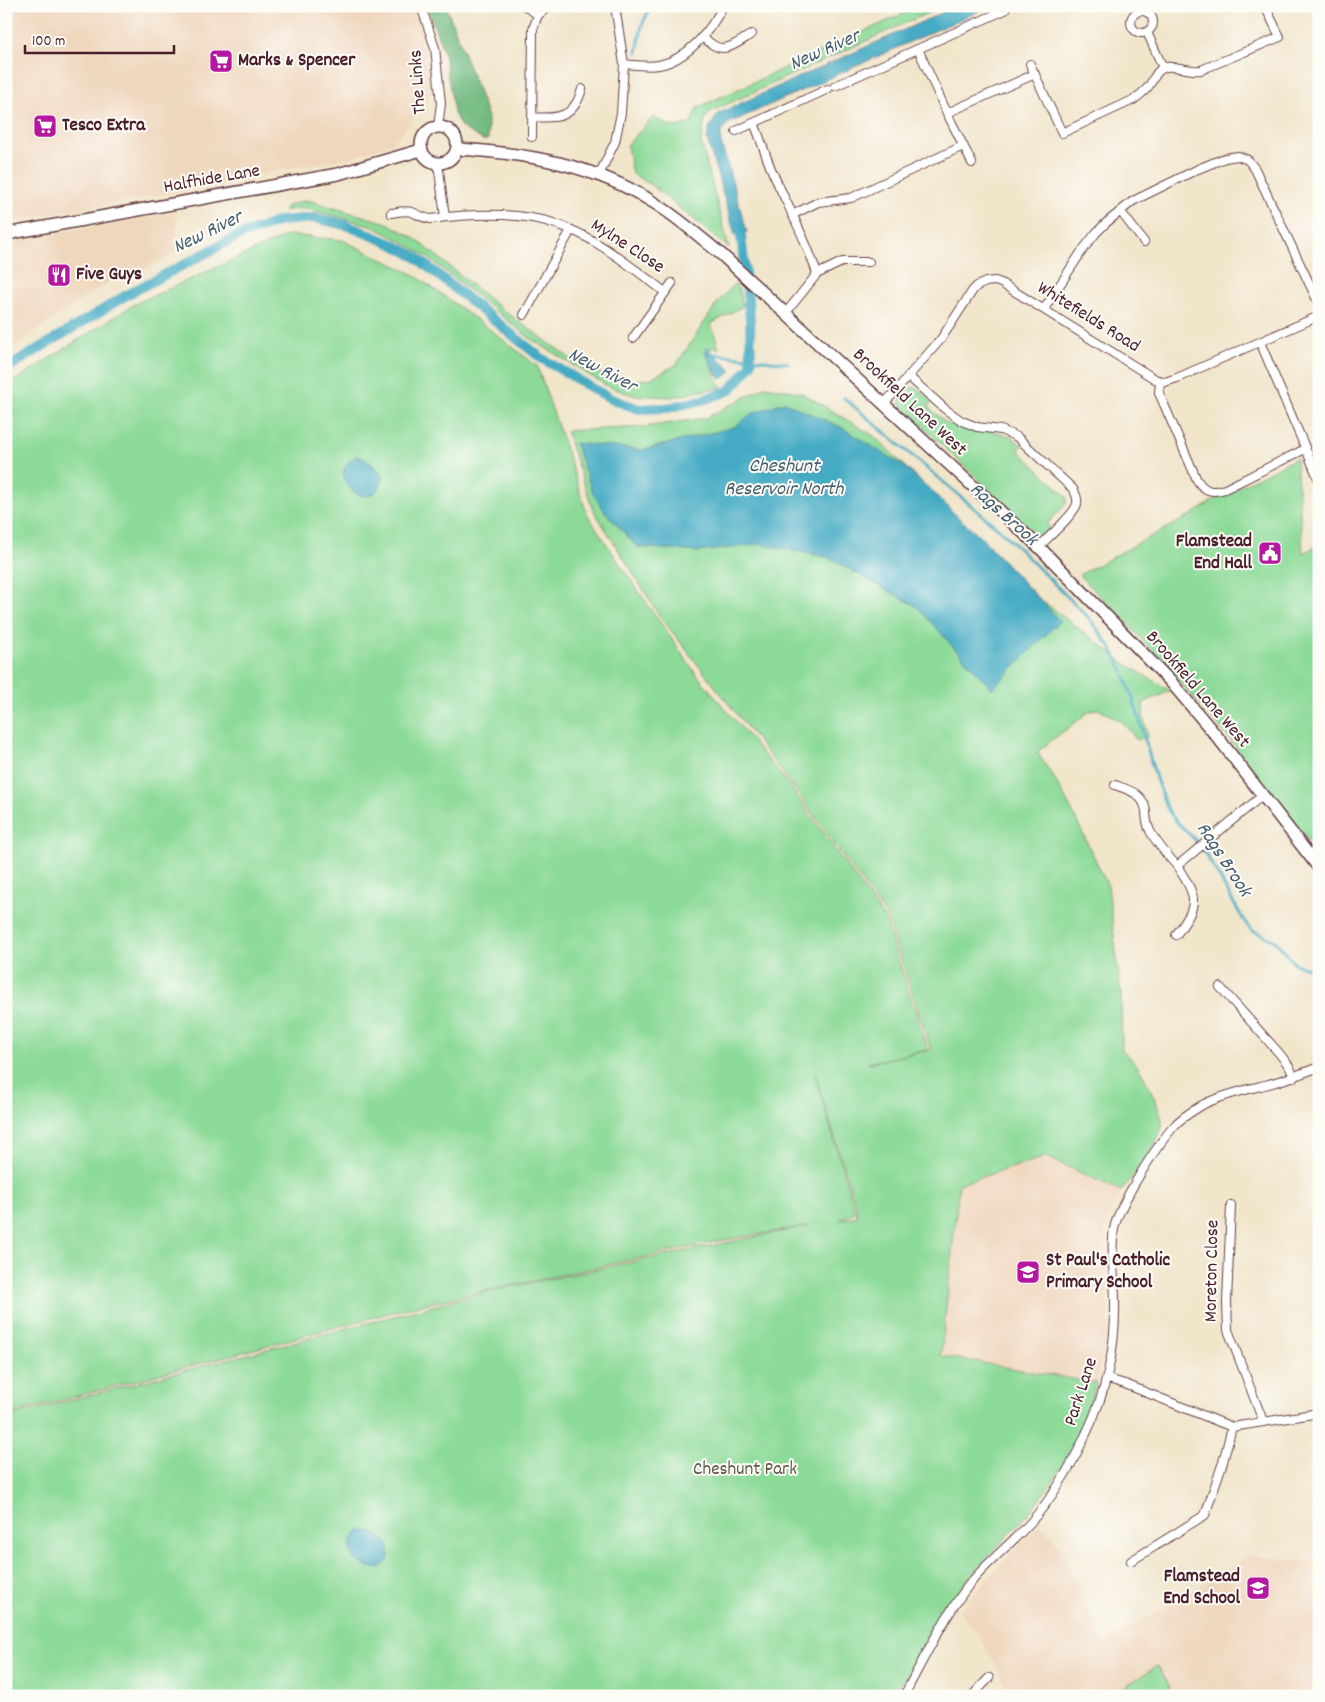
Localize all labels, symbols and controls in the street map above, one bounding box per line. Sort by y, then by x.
scale bar [25,22,174,54]
water label: New River [785,22,867,79]
text: 100 m [32,31,65,53]
supermarket icon: Marks & Spencer [208,48,234,74]
place label: Marks & Spencer [238,48,356,75]
street label: The Links [403,49,435,115]
supermarket icon: Tesco Extra [32,113,58,139]
place label: Tesco Extra [62,113,146,140]
street label: Halfhide Lane [162,158,262,202]
water label: New River [169,203,250,262]
street label: Mylne Close [585,213,669,281]
restaurant icon: Five Guys [46,262,72,288]
place label: Five Guys [76,262,142,289]
street label: Whitefields Road [1031,276,1145,360]
water label: New River [563,341,644,402]
street label: Brookfield Lane West [846,343,972,463]
water label: Cheshunt Reservoir North [725,453,844,504]
water label: Rags Brook [963,477,1045,555]
place label: Flamstead End Hall [1176,529,1252,578]
public building icon: Flamstead End Hall [1257,540,1283,566]
street label: Brookfield Lane West [1138,625,1256,755]
water label: Rags Brook [1188,817,1259,904]
street label: Moreton Close [1199,1220,1227,1322]
place label: St Paul's Catholic Primary School [1046,1248,1171,1297]
school or university icon: St Paul's Catholic Primary School [1015,1259,1041,1285]
street label: Park Lane [1058,1354,1106,1430]
park label: Cheshunt Park [693,1457,797,1484]
place label: Flamstead End School [1163,1564,1240,1613]
school or university icon: Flamstead End School [1245,1575,1271,1601]

